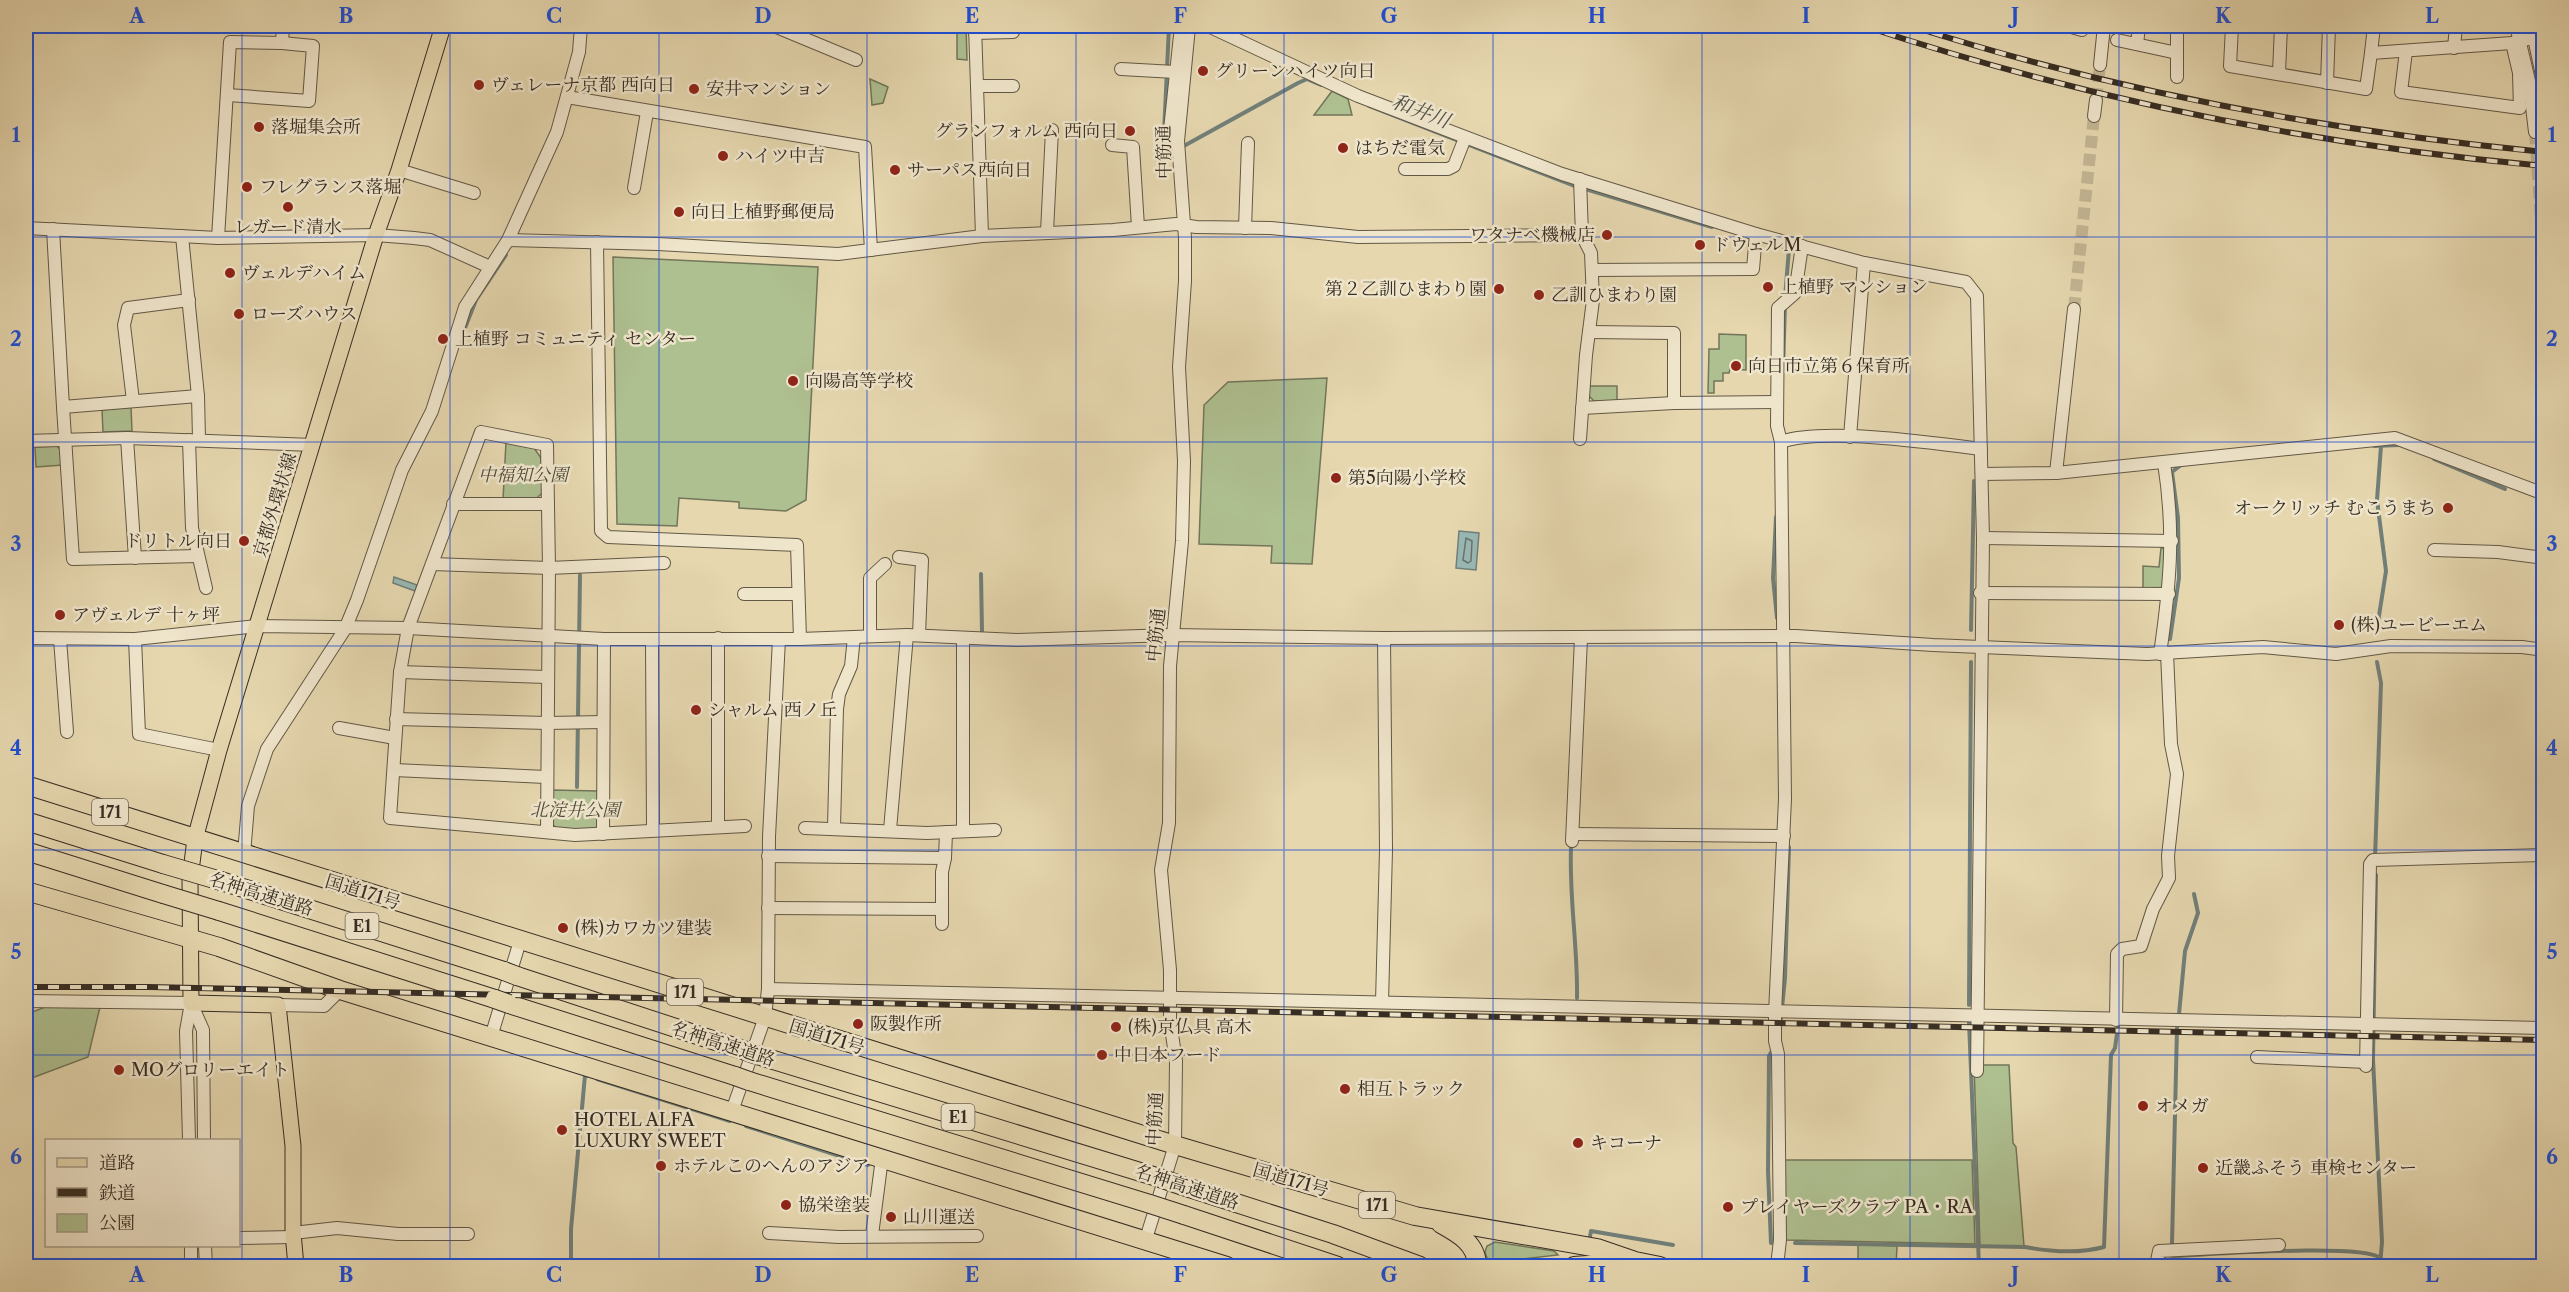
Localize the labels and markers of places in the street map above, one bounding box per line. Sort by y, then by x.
place label: グリーンハイツ向日 [1215,60,1375,82]
marker: グリーンハイツ向日 [1196,64,1210,78]
place label: ヴェレーナ京都 西向日 [491,74,675,96]
marker: ヴェレーナ京都 西向日 [472,78,486,92]
place label: 安井マンション [706,78,831,100]
marker: 安井マンション [687,82,701,96]
place label: 落堀集会所 [271,116,361,138]
marker: 落堀集会所 [252,120,266,134]
place label: グランフォルム 西向日 [935,120,1118,142]
marker: グランフォルム 西向日 [1123,124,1137,138]
place label: はちだ電気 [1355,137,1445,159]
marker: はちだ電気 [1336,141,1350,155]
place label: ハイツ中吉 [735,145,825,167]
marker: ハイツ中吉 [716,149,730,163]
place label: サーパス西向日 [907,159,1032,181]
marker: サーパス西向日 [888,163,902,177]
place label: フレグランス落堀 [259,176,401,198]
marker: フレグランス落堀 [240,180,254,194]
marker: レガード清水 [281,200,295,214]
place label: 向日上植野郵便局 [691,201,835,223]
marker: 向日上植野郵便局 [672,205,686,219]
place label: レガード清水 [234,216,342,238]
place label: ワタナベ機械店 [1469,224,1595,246]
marker: ワタナベ機械店 [1600,228,1614,242]
place label: ドウェルM [1712,234,1801,256]
marker: ドウェルM [1693,238,1707,252]
place label: ヴェルデハイム [242,262,366,284]
marker: ヴェルデハイム [223,266,237,280]
place label: 上植野 マンション [1780,276,1928,298]
place label: 第２乙訓ひまわり園 [1325,278,1487,300]
marker: 上植野 マンション [1761,280,1775,294]
marker: 第２乙訓ひまわり園 [1492,282,1506,296]
place label: 乙訓ひまわり園 [1551,284,1677,306]
marker: 乙訓ひまわり園 [1532,288,1546,302]
place label: ローズハウス [251,303,358,325]
marker: ローズハウス [232,307,246,321]
place label: 上植野 コミュニティ センター [455,328,696,350]
marker: 上植野 コミュニティ センター [436,332,450,346]
place label: 向日市立第６保育所 [1748,355,1910,377]
marker: 向日市立第６保育所 [1729,359,1743,373]
place label: 向陽高等学校 [805,370,913,392]
marker: 向陽高等学校 [786,374,800,388]
place label: 第5向陽小学校 [1348,467,1466,489]
marker: 第5向陽小学校 [1329,471,1343,485]
place label: オークリッチ むこうまち [2234,497,2436,519]
marker: オークリッチ むこうまち [2441,501,2455,515]
place label: ドリトル向日 [124,530,232,552]
marker: ドリトル向日 [237,534,251,548]
place label: アヴェルデ 十ヶ坪 [72,604,220,626]
marker: アヴェルデ 十ヶ坪 [53,608,67,622]
place label: (株)ユービーエム [2351,614,2487,636]
marker: (株)ユービーエム [2332,618,2346,632]
place label: シャルム 西ノ丘 [708,699,838,721]
marker: シャルム 西ノ丘 [689,703,703,717]
place label: (株)カワカツ建装 [575,917,712,939]
marker: (株)カワカツ建装 [556,921,570,935]
place label: 阪製作所 [870,1013,942,1035]
place label: (株)京仏具 高木 [1128,1016,1252,1038]
marker: 阪製作所 [851,1017,865,1031]
marker: (株)京仏具 高木 [1109,1020,1123,1034]
place label: 中日本フード [1114,1044,1221,1066]
marker: 中日本フード [1095,1048,1109,1062]
place label: MOグロリーエイト [131,1059,290,1081]
marker: MOグロリーエイト [112,1063,126,1077]
place label: 相互トラック [1357,1078,1465,1100]
marker: 相互トラック [1338,1082,1352,1096]
place label: オメガ [2155,1095,2209,1117]
marker: オメガ [2136,1099,2150,1113]
place label: HOTEL ALFA LUXURY SWEET [574,1109,726,1152]
marker: HOTEL ALFA LUXURY SWEET [555,1123,569,1137]
place label: キコーナ [1590,1132,1662,1154]
marker: キコーナ [1571,1136,1585,1150]
place label: ホテルこのへんのアジア [673,1155,869,1177]
place label: 近畿ふそう 車検センター [2215,1157,2417,1179]
marker: ホテルこのへんのアジア [654,1159,668,1173]
marker: 近畿ふそう 車検センター [2196,1161,2210,1175]
place label: 協栄塗装 [798,1194,870,1216]
place label: プレイヤーズクラブ PA・RA [1740,1196,1974,1218]
marker: 協栄塗装 [779,1198,793,1212]
marker: プレイヤーズクラブ PA・RA [1721,1200,1735,1214]
place label: 山川運送 [903,1206,975,1228]
marker: 山川運送 [884,1210,898,1224]

